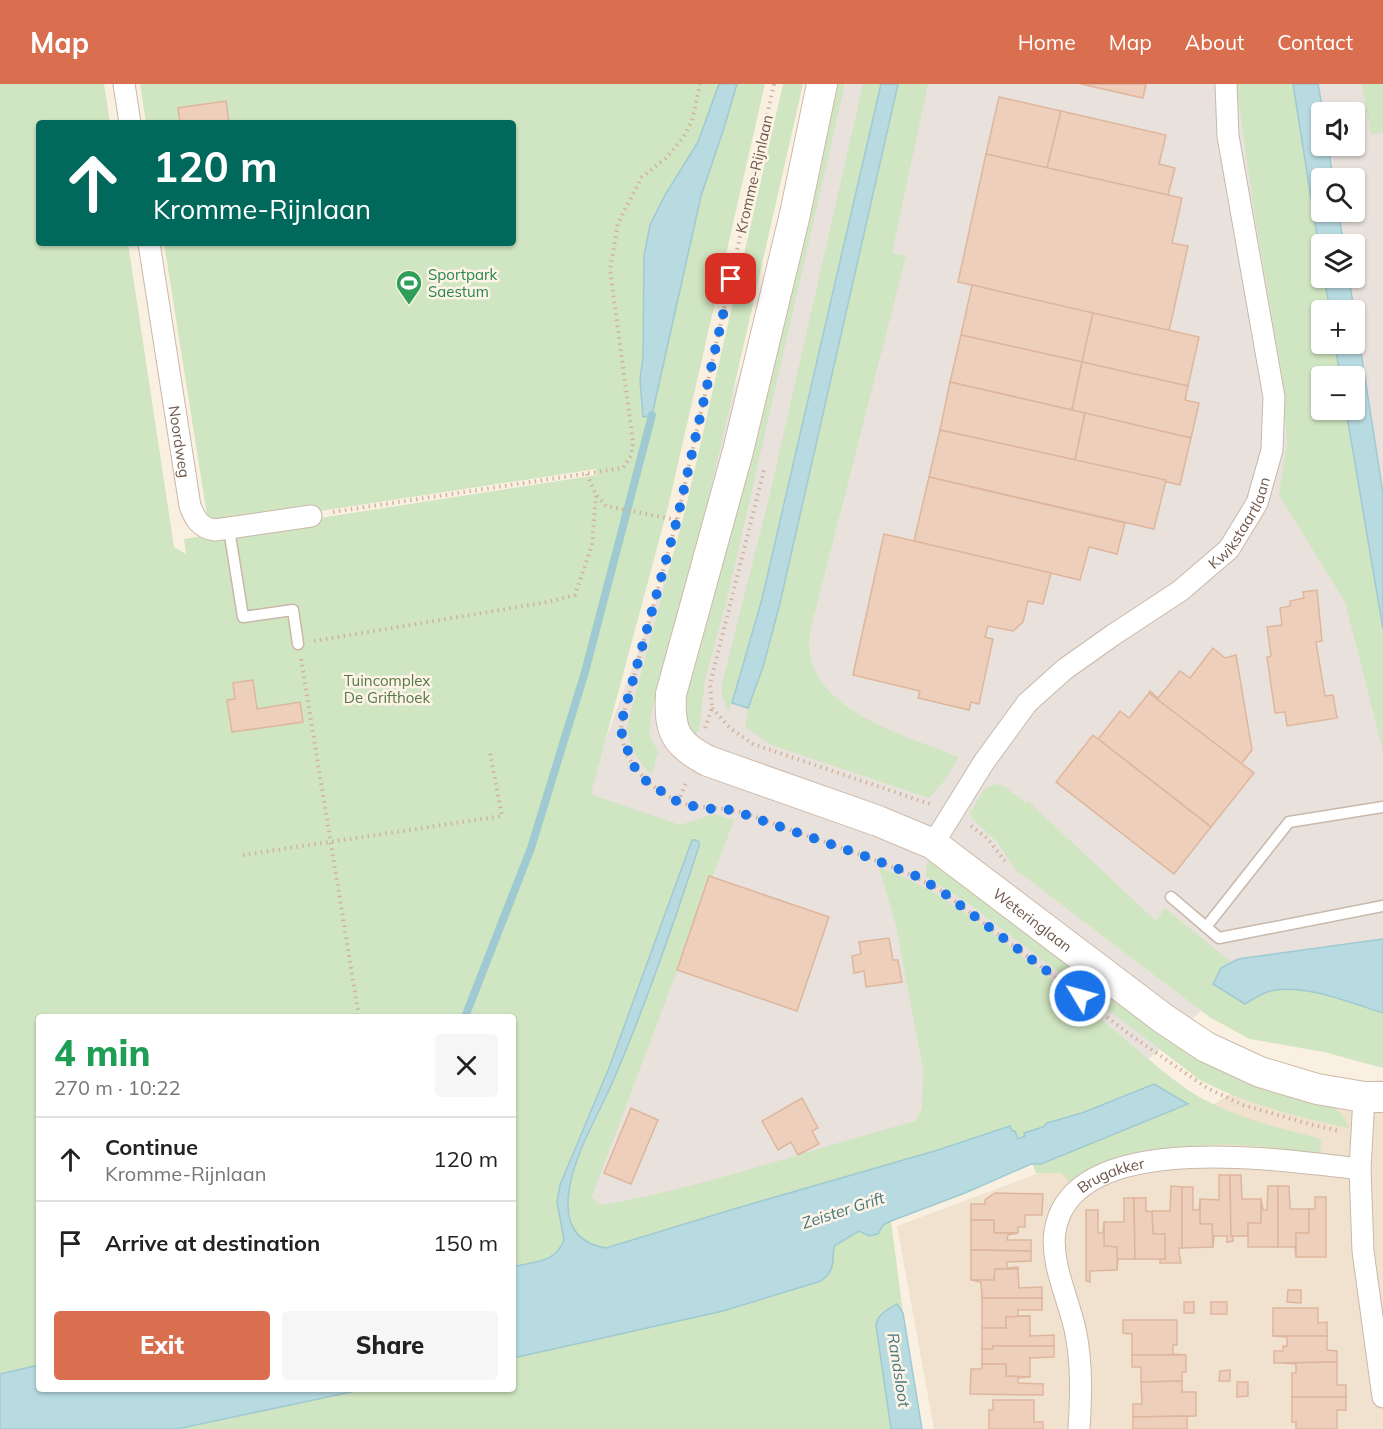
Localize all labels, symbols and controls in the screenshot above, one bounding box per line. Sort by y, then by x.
text: Map [30,25,89,60]
text: Home [1018,29,1076,55]
text: Map [1109,29,1152,55]
text: About [1185,29,1244,55]
text: Contact [1277,29,1353,55]
map controls [1311,102,1365,420]
button: sound [1311,102,1365,156]
street label: Kromme-Rijnlaan [731,113,777,235]
text: 120 m [153,140,278,193]
icon: ahead [54,144,132,222]
button: search [1311,168,1365,222]
text: Kromme-Rijnlaan [153,192,371,226]
button: layers [1311,234,1365,288]
pin [705,253,756,304]
icon: arrive [714,262,747,295]
place label: Sportpark Saestum [428,265,497,301]
sports icon: Sportpark Saestum [394,268,424,306]
button: + [1311,300,1365,354]
button: − [1311,366,1365,420]
street label: Noordweg [165,404,195,479]
street label: Kwikstaartlaan [1204,475,1273,572]
park label: Tuincomplex De Grifthoek [344,671,431,707]
street label: Weteringlaan [989,883,1076,956]
position arrow [1048,964,1112,1028]
text: 4 min [54,1030,150,1075]
button: close [435,1034,498,1097]
text: 270 m · 10:22 [54,1075,180,1100]
text: Continue [105,1133,198,1161]
icon: ahead [54,1143,87,1176]
text: 120 m [433,1145,498,1173]
street label: Brugakker [1073,1153,1146,1197]
text: Kromme-Rijnlaan [105,1161,267,1186]
water label: Zeister Grift [799,1187,887,1233]
icon: arrive [54,1227,87,1260]
text: Arrive at destination [105,1229,320,1257]
text: 150 m [433,1229,498,1257]
button: Exit [54,1311,270,1380]
button: Share [282,1311,498,1380]
water label: Randsloot [883,1331,915,1409]

